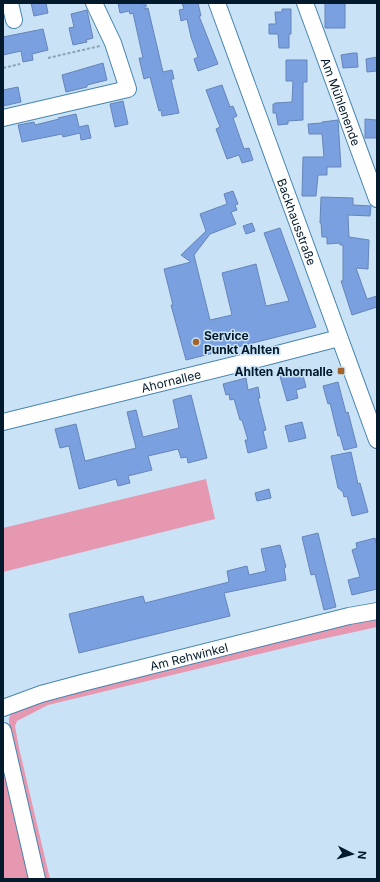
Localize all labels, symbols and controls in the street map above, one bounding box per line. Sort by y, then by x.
street label: Am Mühlenende [318,55,364,148]
street label: Backhausstraße [274,176,320,267]
place label: Service Punkt Ahlten [204,328,280,357]
marker: Service Punkt Ahlten [191,337,201,347]
place label: Ahlten Ahornalle [235,364,333,379]
street label: Ahornallee [140,366,202,395]
marker: Ahlten Ahornalle [336,366,346,376]
street label: Am Rehwinkel [148,639,229,673]
north arrow [332,834,372,874]
text: N [355,850,369,860]

